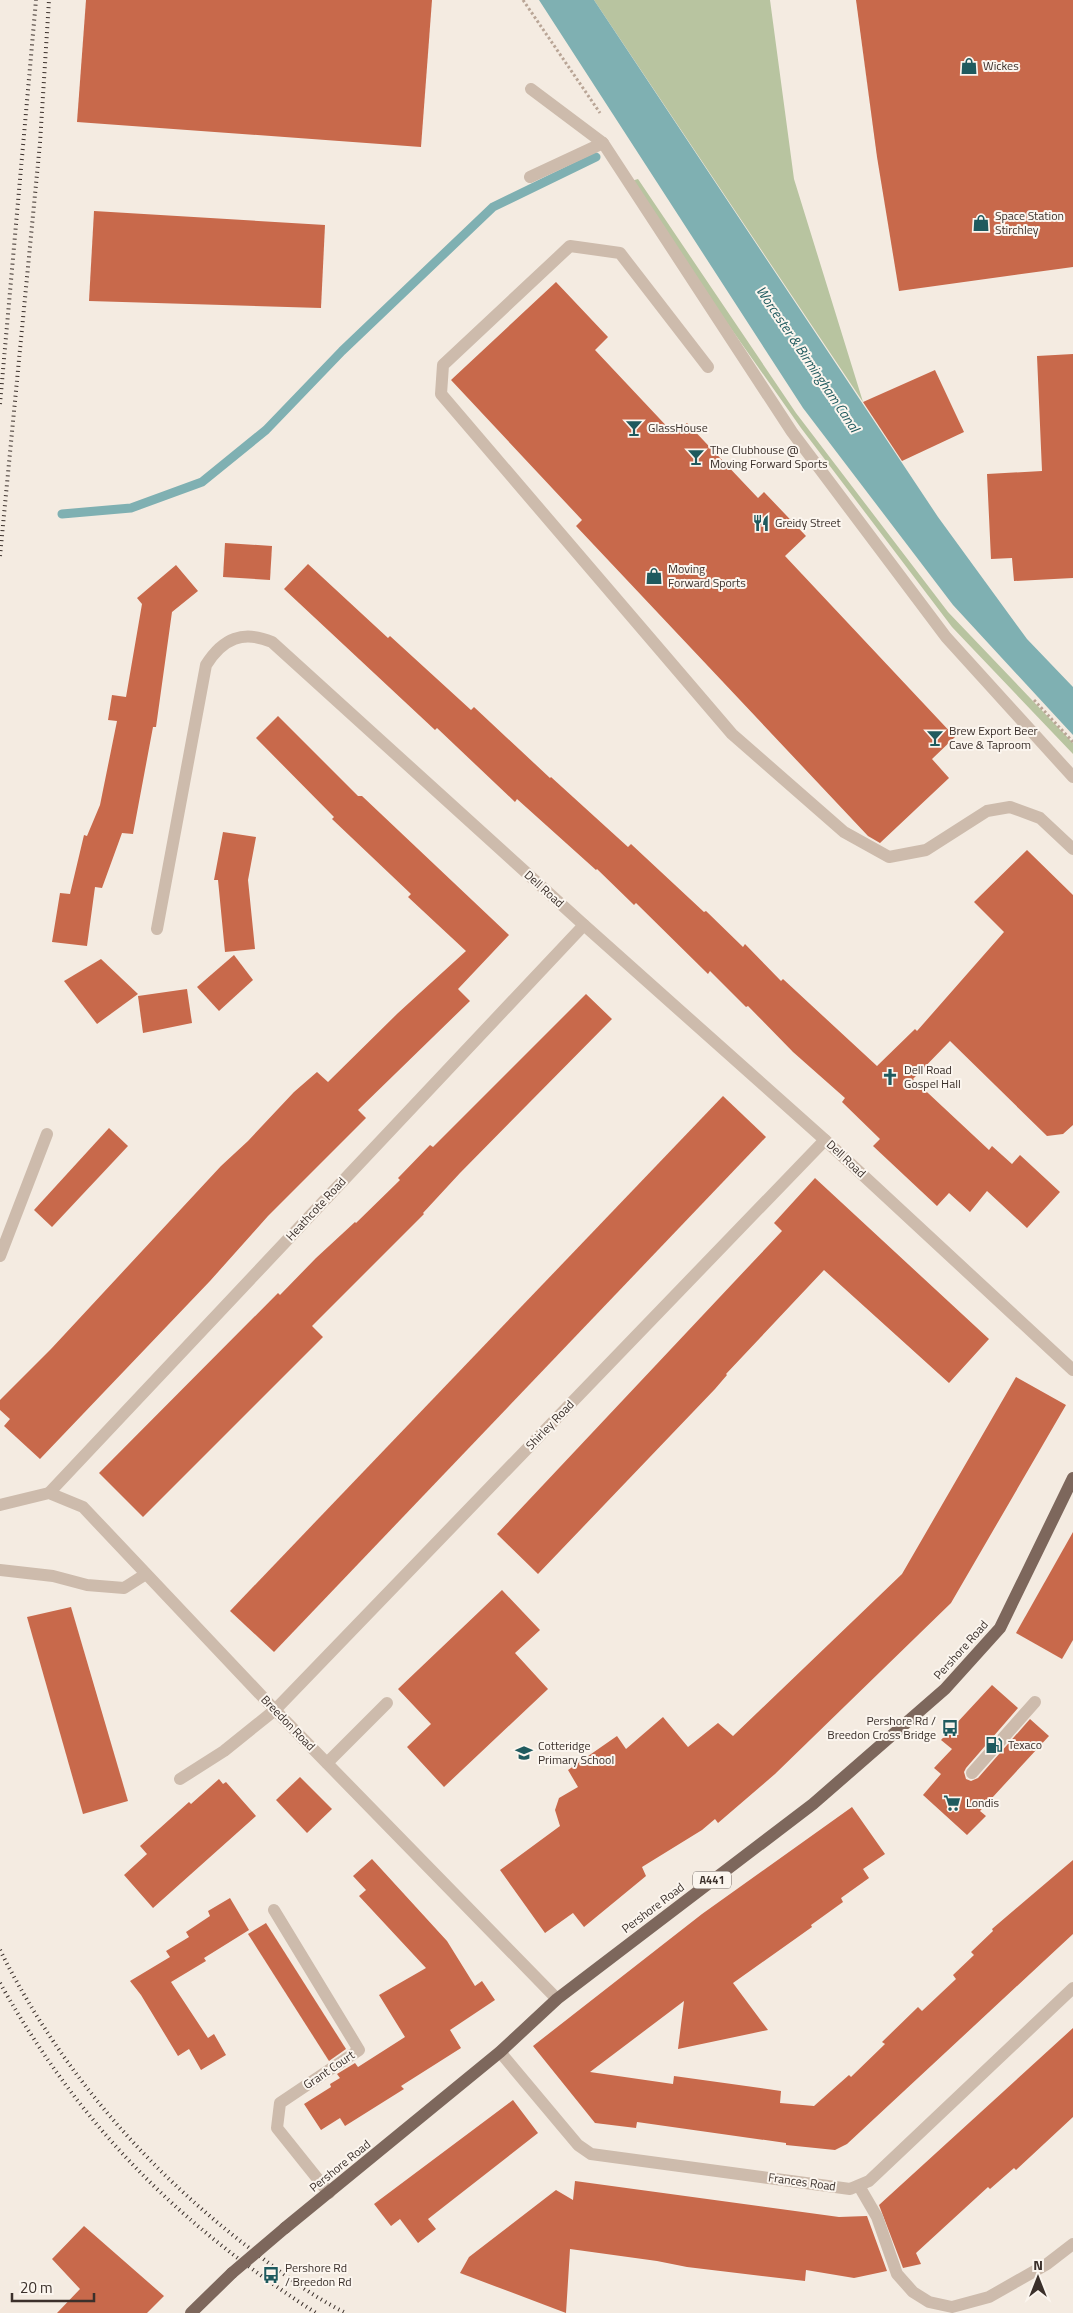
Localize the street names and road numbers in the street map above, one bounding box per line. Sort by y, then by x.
street label: Dell Road [520,866,569,912]
street label: Dell Road [822,1135,870,1182]
street label: Heathcote Road [281,1173,350,1245]
street label: Shirley Road [521,1395,578,1454]
street label: Pershore Road [929,1616,993,1684]
street label: Breedon Road [257,1690,320,1755]
road number: A441 [693,1872,731,1888]
street label: Pershore Road [617,1878,688,1938]
street label: Grant Court [299,2045,359,2094]
street label: Pershore Road [305,2135,375,2196]
street label: Frances Road [767,2167,837,2196]

